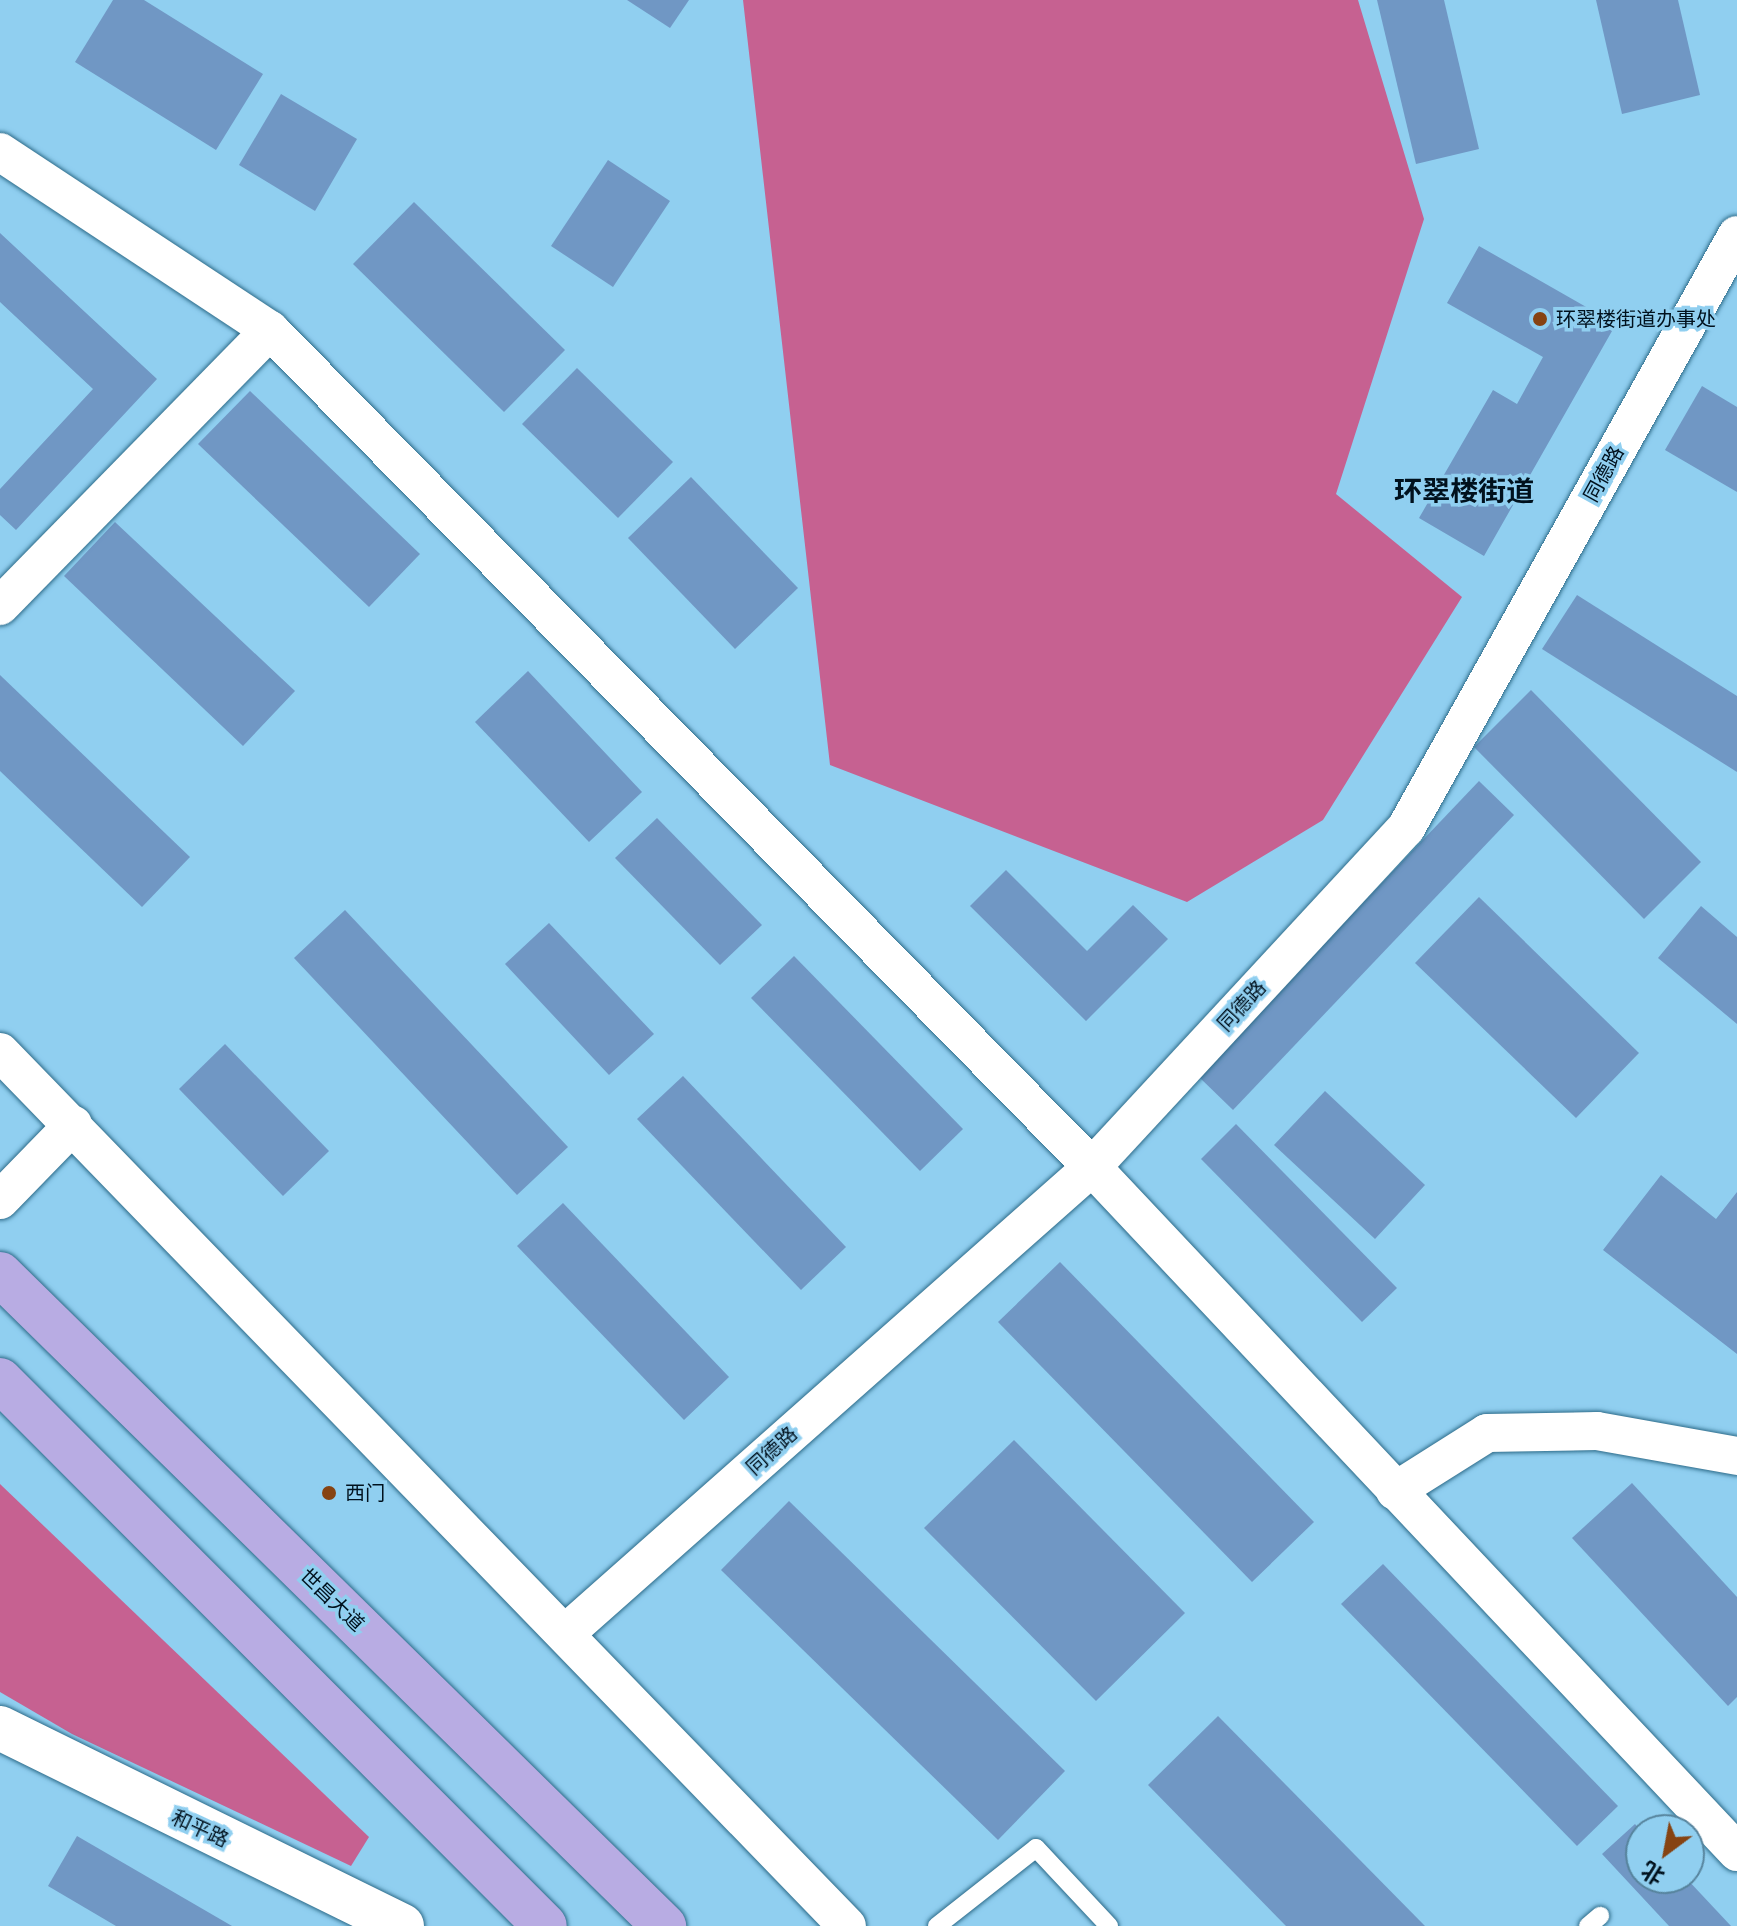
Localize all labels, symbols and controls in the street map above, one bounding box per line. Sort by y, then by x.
place label: 环翠楼街道办事处 [1556,307,1716,331]
marker: 环翠楼街道办事处 [1531,310,1549,328]
street label: 同德路 [1579,442,1629,506]
district label: 环翠楼街道 [1394,475,1534,509]
street label: 同德路 [1213,976,1271,1036]
street label: 同德路 [742,1422,802,1480]
place label: 西门 [345,1481,385,1505]
marker: 西门 [320,1484,338,1502]
street label: 世昌大道 [295,1564,369,1636]
street label: 和平路 [168,1805,232,1853]
north arrow [1625,1814,1705,1894]
text: 北 [1637,1857,1669,1890]

